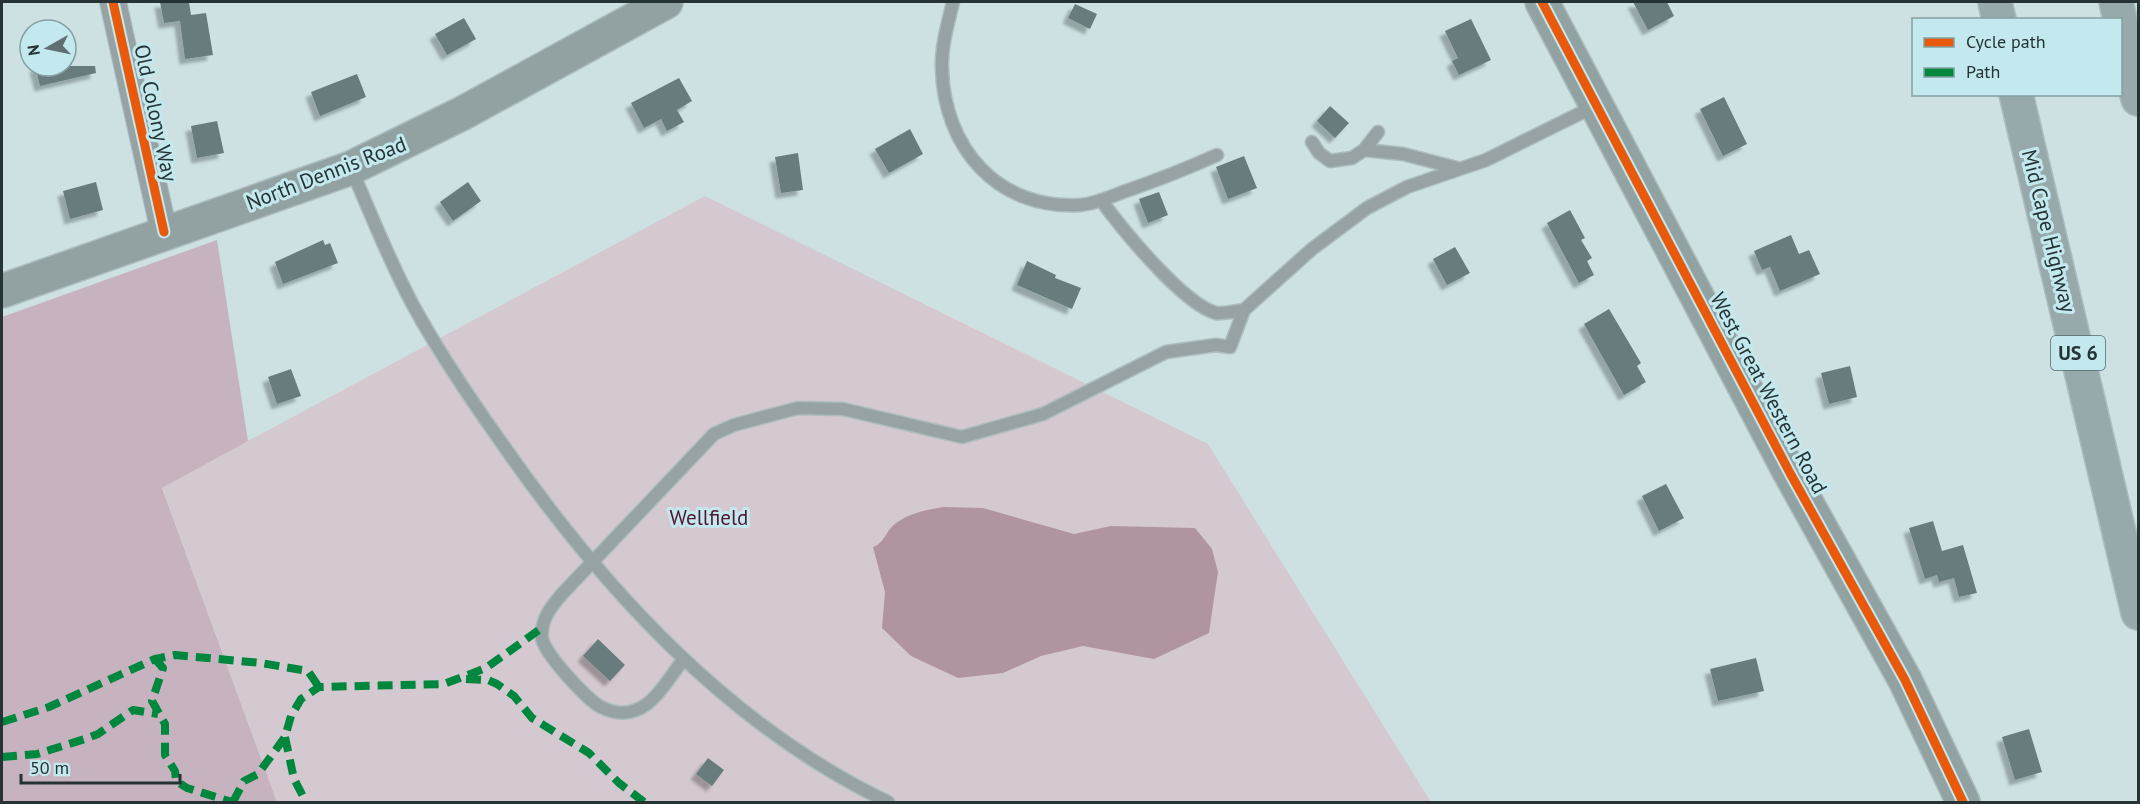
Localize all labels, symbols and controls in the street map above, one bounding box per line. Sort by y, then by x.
north arrow [18,18,78,78]
legend [1912,18,2122,96]
text: Cycle path [1966,30,2046,53]
street label: Old Colony Way [128,42,184,184]
text: N [22,44,44,57]
text: Path [1966,60,2000,83]
street label: North Dennis Road [242,130,410,216]
street label: Mid Cape Highway [2016,147,2082,315]
street label: West Great Western Road [1704,288,1834,498]
road number: US 6 [2051,336,2105,370]
park label: Wellfield [670,504,748,531]
scale bar [21,747,180,785]
text: 50 m [30,756,69,779]

